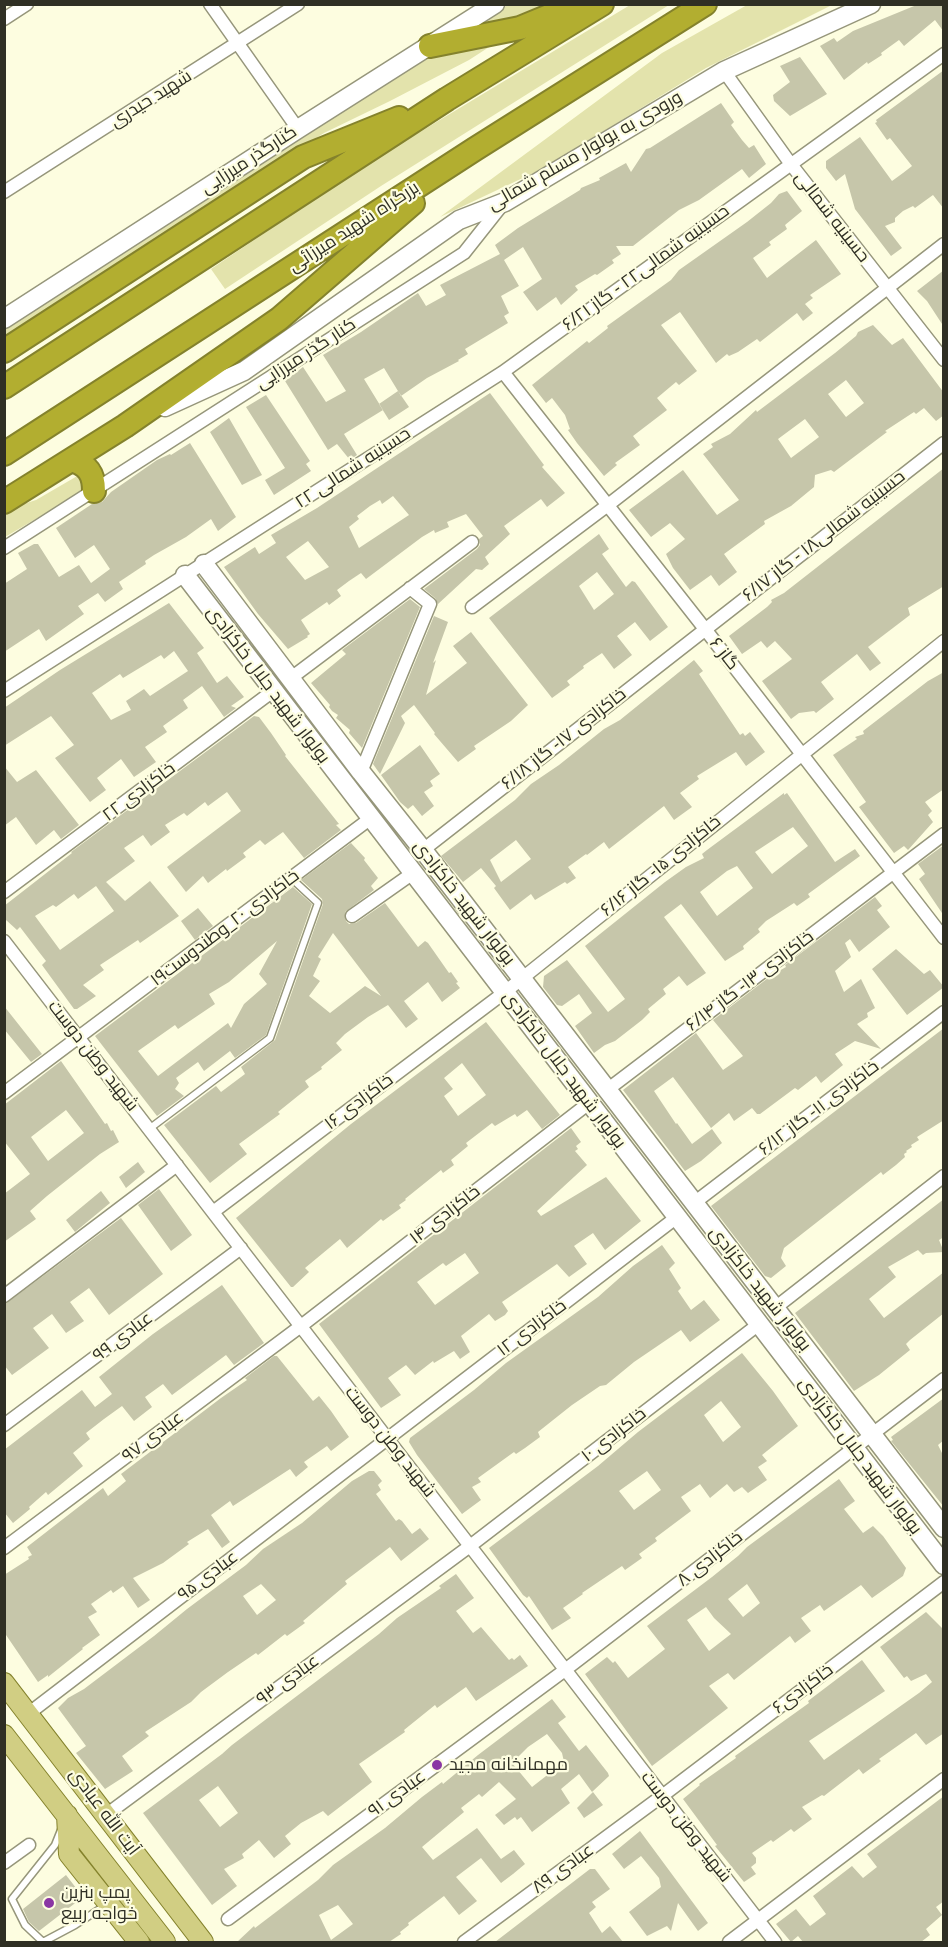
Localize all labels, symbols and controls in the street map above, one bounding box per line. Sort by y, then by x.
street label: شهید حیدری [106,65,196,133]
street label: ورودی به بولوار مسلم شمالی [484,86,686,216]
street label: کنارگذر میرزایی [197,121,301,199]
street label: حسینیه شمالی [790,167,874,267]
street label: بزرگراه شهید میرزائی [285,177,423,277]
street label: حسینیه شمالی۲۲ - گاز ۶/۲۱ [558,200,734,336]
street label: کنار گذر میرزایی [252,314,360,394]
street label: حسینیه شمالی ۲۲ [291,423,415,513]
street label: حسینیه شمالی۱۸ - گاز ۶/۱۷ [738,466,910,606]
street label: بولوار شهید جلال خاکزادی [202,602,334,768]
street label: گاز ۶ [705,633,743,675]
street label: خاکزادی ۱۷- گاز ۶/۱۸ [497,684,631,794]
street label: خاکزادی ۲۲ [98,758,180,826]
street label: خاکزادی ۱۵- گاز ۶/۱۶ [597,811,725,921]
street label: بولوار شهید خاکزادی [408,836,520,970]
street label: خاکزادی ۲۰_وطندوست۱۹ [146,865,304,991]
street label: خاکزادی ۱۳- گاز ۶/۱۴ [682,926,818,1036]
street label: بولوار شهید جلال خاکزادی [498,987,630,1153]
street label: شهید وطن دوست [43,996,143,1116]
street label: خاکزادی ۱۱- گاز ۶/۱۲ [755,1056,883,1160]
street label: خاکزادی ۱۶ [320,1069,398,1135]
street label: خاکزادی ۱۴ [405,1181,485,1249]
street label: بولوار شهید خاکزادی [704,1222,816,1356]
street label: خاکزادی ۱۲ [493,1295,571,1361]
street label: عبادی ۹۹ [89,1307,157,1367]
street label: بولوار شهید جلال خاکزادی [794,1373,926,1539]
street label: شهید وطن دوست [340,1382,440,1502]
street label: خاکزادی ۱۰ [577,1403,651,1467]
street label: عبادی ۹۷ [118,1407,188,1467]
street label: خاکزادی ۸ [673,1527,747,1591]
street label: عبادی ۹۵ [174,1546,242,1606]
street label: عبادی ۹۳ [252,1650,324,1710]
street label: خاکزادی۶ [768,1659,838,1719]
place label: مهمانخانه مجید [449,1754,568,1776]
marker: مهمانخانه مجید [430,1758,444,1772]
street label: آیت الله عبادی [64,1764,144,1860]
street label: عبادی ۹۱ [364,1766,430,1822]
street label: شهید وطن دوست [636,1767,736,1887]
street label: عبادی ۸۹ [528,1839,598,1899]
place label: پمپ بنزین خواجه ربیع [61,1882,137,1924]
marker: پمپ بنزین خواجه ربیع [42,1896,56,1910]

